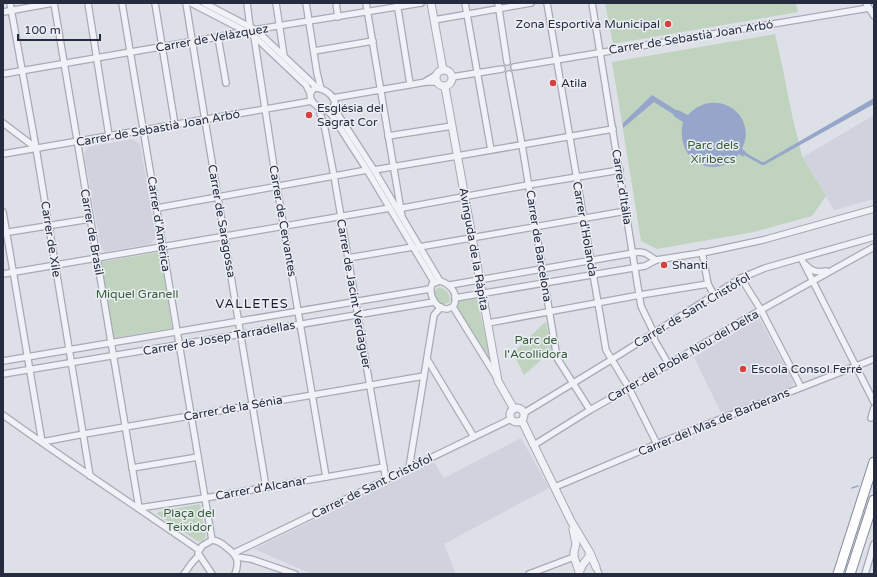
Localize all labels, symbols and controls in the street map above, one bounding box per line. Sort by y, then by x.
scale bar [18,16,100,42]
place label: Zona Esportiva Municipal [516,17,660,31]
street label: Carrer de Sebastià Joan Arbó [608,17,774,57]
marker: Zona Esportiva Municipal [663,19,673,29]
street label: Carrer de Velàzquez [155,21,269,55]
text: 100 m [24,23,61,37]
place label: Atila [561,76,587,90]
marker: Atila [548,78,558,88]
place label: Església del Sagrat Cor [317,101,384,129]
street label: Carrer de Sebastià Joan Arbó [75,107,241,149]
marker: Església del Sagrat Cor [304,110,314,120]
park label: Parc dels Xiribecs [687,138,739,166]
street label: Carrer d'Itàlia [609,148,635,226]
street label: Carrer de Saragossa [205,163,239,279]
street label: Carrer de Cervantes [266,164,300,278]
street label: Carrer d'Amèrica [145,175,173,273]
street label: Carrer d'Holanda [570,180,600,278]
street label: Avinguda de la Ràpita [456,186,492,312]
street label: Carrer de Brasil [78,188,106,276]
street label: Carrer de Barcelona [523,189,555,303]
street label: Carrer de Xile [38,200,64,278]
street label: Carrer de Jacint Verdaguer [334,218,374,371]
place label: Shanti [672,258,708,272]
marker: Shanti [659,260,669,270]
street label: Carrer de Sant Cristòfol [631,270,753,350]
park label: Miquel Granell [96,287,178,301]
district label: VALLETES [215,296,289,312]
street label: Carrer del Poble Nou del Delta [605,307,761,405]
street label: Carrer de Josep Tarradellas [142,318,296,358]
park label: Parc de l'Acollidora [504,333,568,361]
place label: Escola Consol Ferré [751,362,862,376]
marker: Escola Consol Ferré [738,364,748,374]
street label: Carrer del Mas de Barberans [636,385,792,459]
street label: Carrer de la Sénia [182,392,284,424]
street label: Carrer de Sant Cristòfol [309,451,435,521]
street label: Carrer d'Alcanar [214,473,308,503]
park label: Plaça del Teixidor [163,506,215,534]

